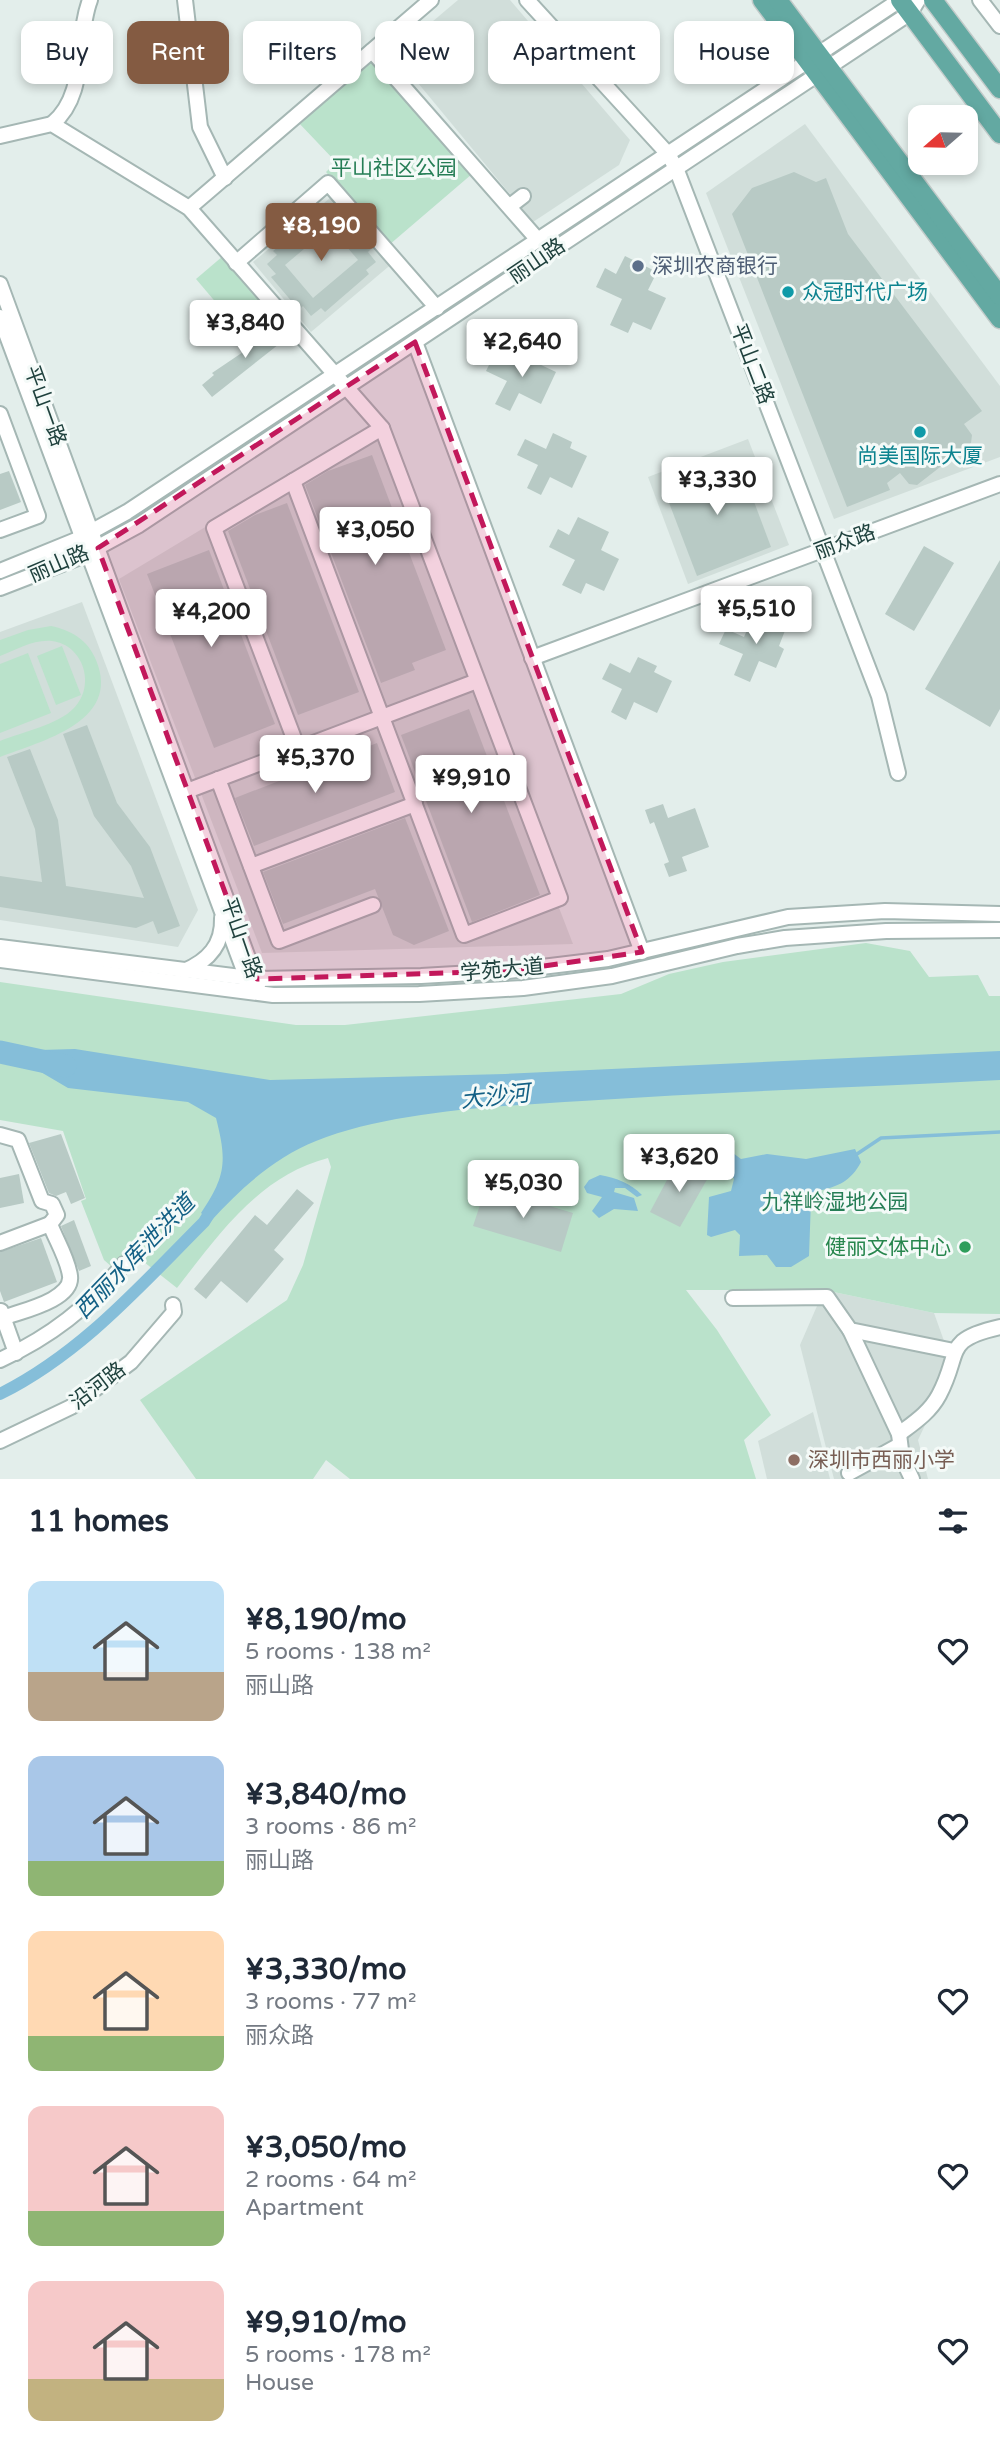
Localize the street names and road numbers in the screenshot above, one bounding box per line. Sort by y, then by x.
street label: 丽山路 [504,233,570,289]
street label: 平山二路 [725,320,779,408]
street label: 平山一路 [19,362,71,450]
street label: 丽众路 [811,519,879,565]
street label: 丽山路 [25,540,93,588]
street label: 平山一路 [216,894,266,982]
street label: 学苑大道 [459,954,545,986]
street label: 沿河路 [65,1357,131,1415]

